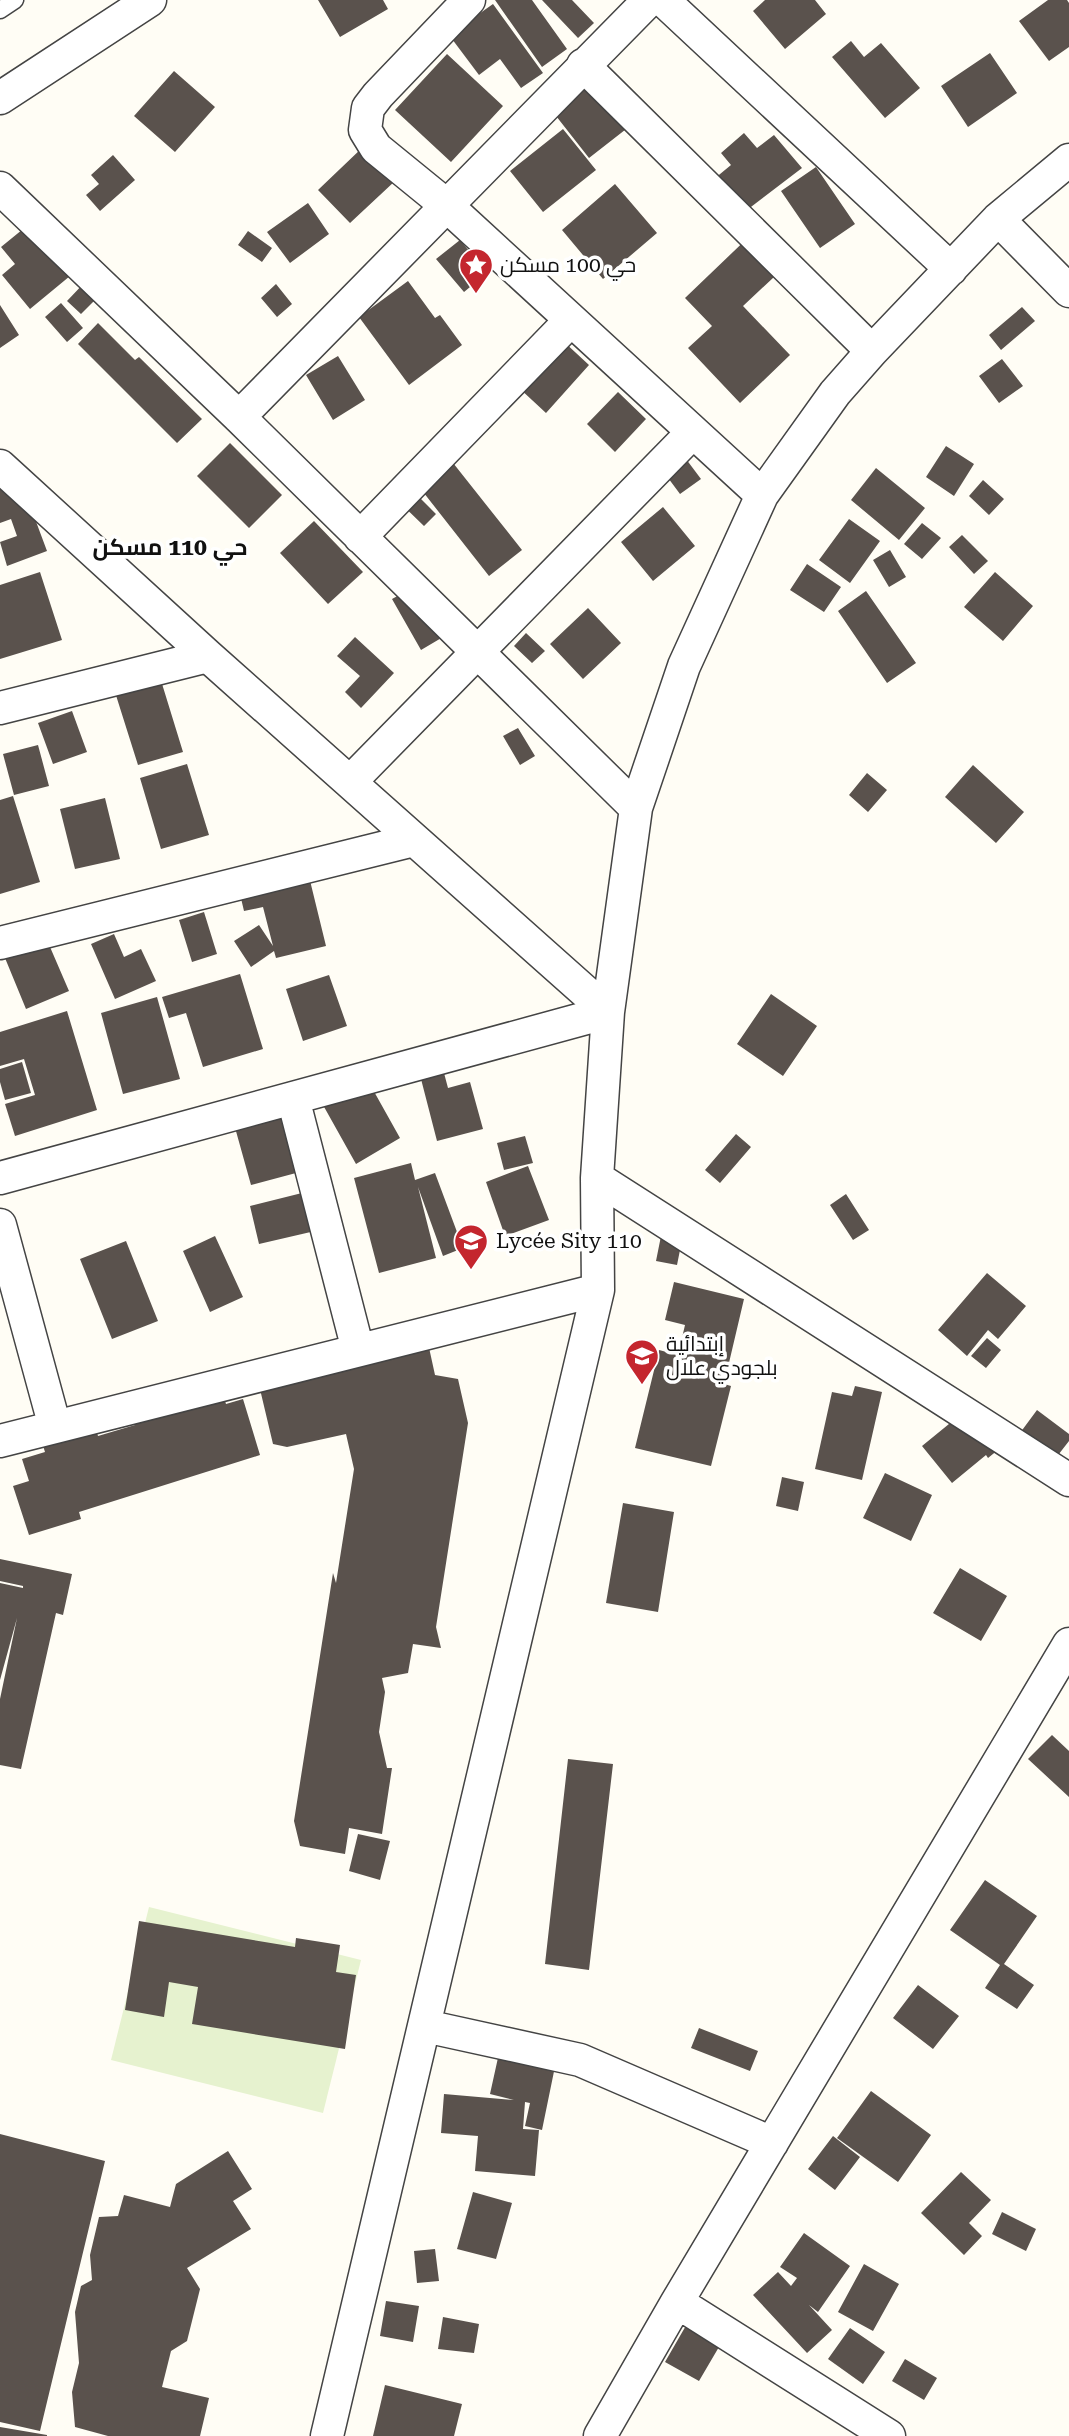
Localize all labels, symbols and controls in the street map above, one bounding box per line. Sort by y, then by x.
place icon: حي 100 مسكن [457,246,495,295]
place label: حي 100 مسكن [500,253,636,281]
district label: حي 110 مسكن [93,534,247,566]
school or university icon: Lycée Sity 110 [452,1222,490,1271]
place label: Lycée Sity 110 [496,1229,642,1253]
place label: إبتدائية بلجودي علال [666,1332,778,1384]
school or university icon: إبتدائية بلجودي علال [623,1337,661,1386]

